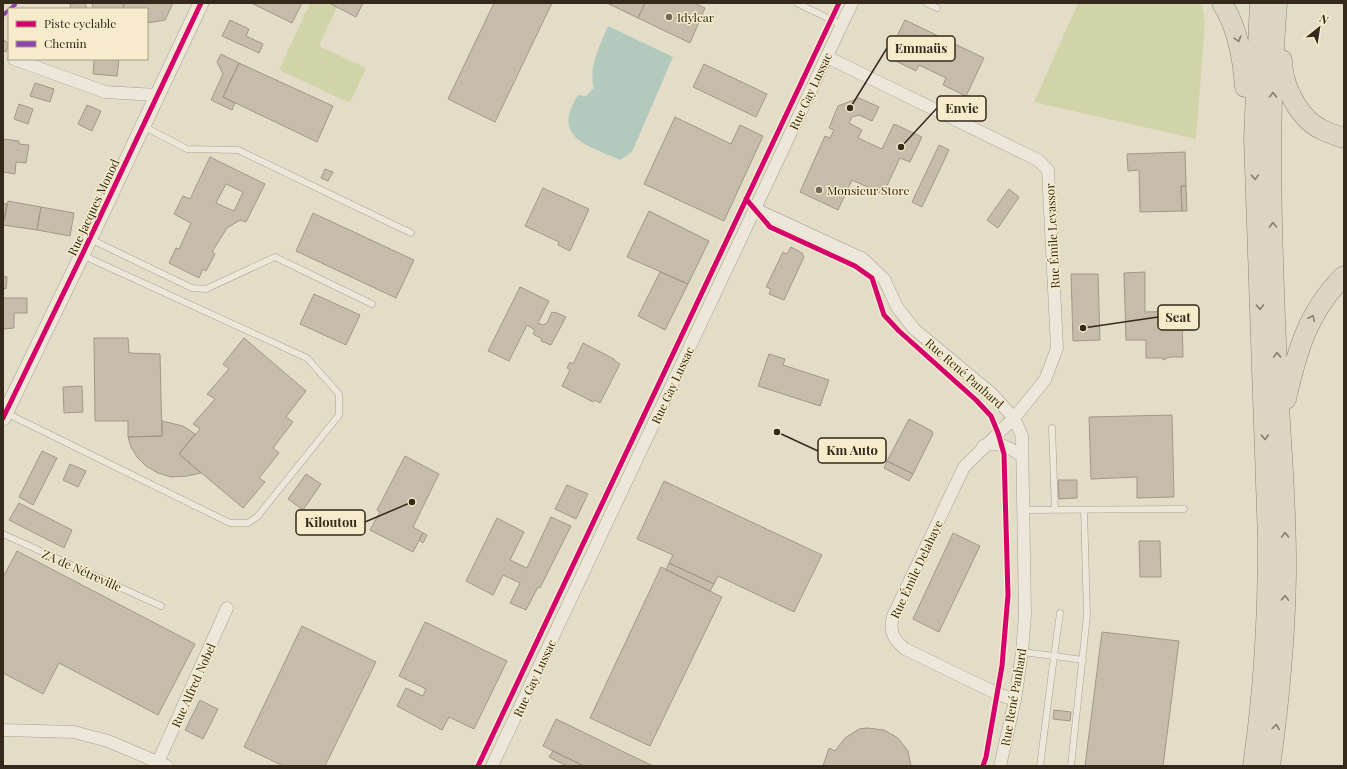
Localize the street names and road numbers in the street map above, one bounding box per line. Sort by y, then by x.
street label: Rue Gay Lussac [785,50,835,132]
street label: Rue Jacques Monod [64,156,122,258]
street label: Rue Émile Levassor [1041,182,1063,289]
street label: Rue René Panhard [922,334,1008,412]
street label: Rue Gay Lussac [647,344,697,426]
street label: Rue Émile Delahaye [886,517,946,621]
street label: ZA de Nétreville [40,545,124,595]
street label: Rue Gay Lussac [509,637,559,719]
street label: Rue Alfred Nobel [167,640,219,730]
street label: Rue René Panhard [997,647,1029,747]

